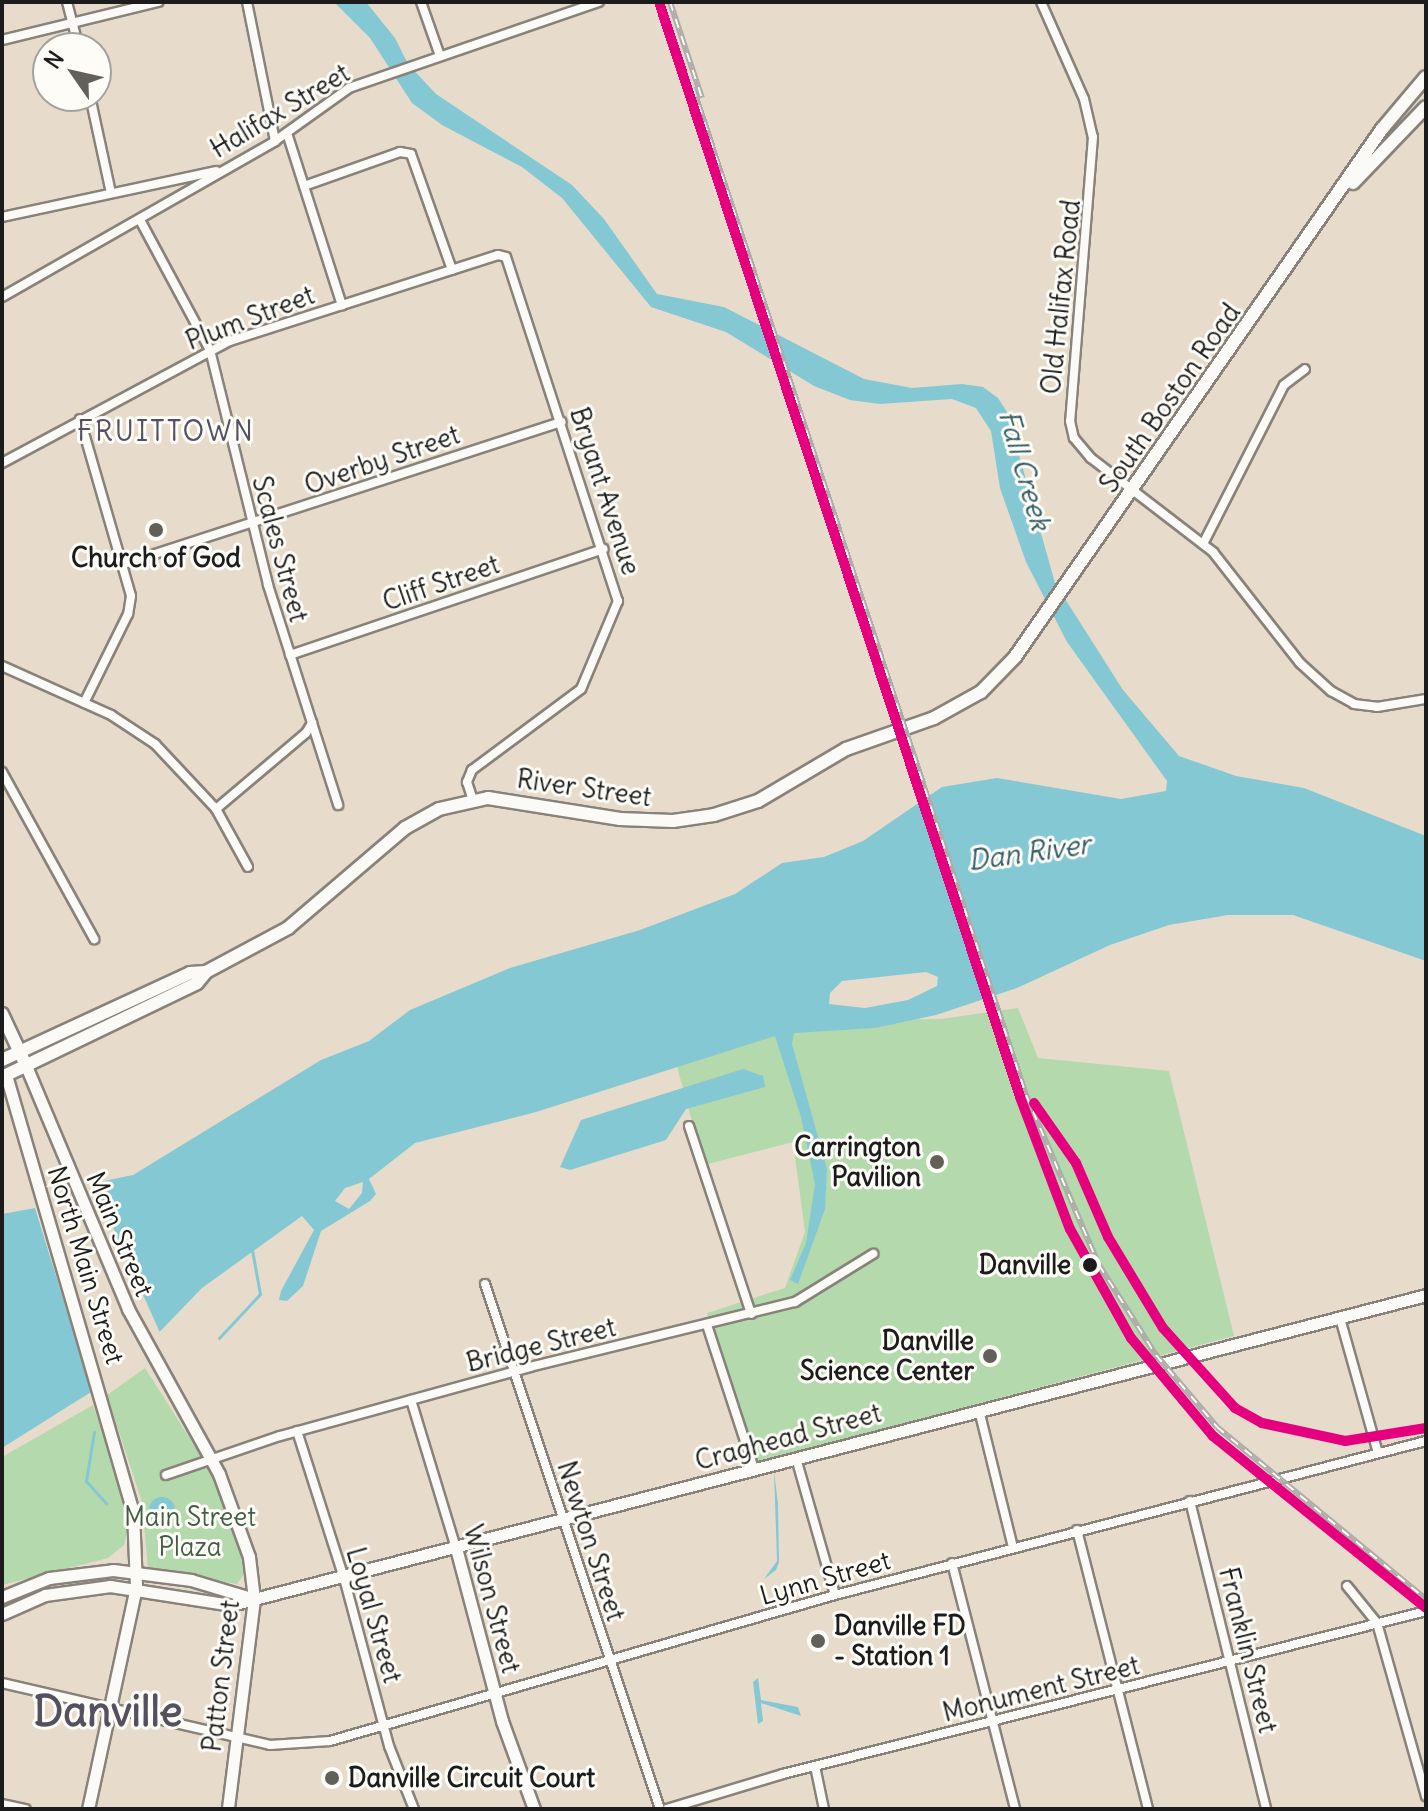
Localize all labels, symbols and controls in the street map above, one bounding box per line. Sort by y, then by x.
north arrow [32,32,112,112]
text: N [38,46,70,74]
street label: Halifax Street [205,57,355,165]
street label: Old Halifax Road [1035,198,1087,396]
street label: Plum Street [181,279,319,357]
street label: South Boston Road [1093,298,1247,498]
street label: Bryant Avenue [563,403,647,579]
water label: Fall Creek [992,406,1058,534]
district label: FRUITTOWN [77,414,255,448]
street label: Overby Street [300,419,464,501]
street label: Scales Street [246,473,314,625]
marker: Church of God [147,521,165,539]
place label: Church of God [71,542,241,574]
street label: Cliff Street [379,548,503,618]
street label: River Street [515,763,653,813]
water label: Dan River [966,827,1092,877]
place label: Carrington Pavilion [794,1131,921,1192]
marker: Carrington Pavilion [928,1153,946,1171]
street label: North Main Street [41,1162,131,1368]
street label: Main Street [80,1167,160,1301]
place label: Danville [979,1249,1071,1281]
marker: Danville [1078,1253,1102,1277]
street label: Bridge Street [463,1311,619,1379]
place label: Danville Science Center [800,1325,974,1386]
marker: Danville Science Center [981,1347,999,1365]
street label: Craghead Street [692,1397,884,1477]
street label: Newton Street [550,1457,632,1625]
park label: Main Street Plaza [124,1501,256,1562]
street label: Wilson Street [457,1521,527,1677]
street label: Loyal Street [340,1544,408,1686]
street label: Lynn Street [756,1544,894,1612]
street label: Franklin Street [1212,1564,1284,1736]
street label: Patton Street [196,1598,246,1754]
place label: Danville FD - Station 1 [834,1610,966,1672]
marker: Danville FD - Station 1 [809,1632,827,1650]
street label: Monument Street [939,1649,1143,1729]
district label: Danville [34,1686,182,1736]
place label: Danville Circuit Court [348,1762,595,1794]
marker: Danville Circuit Court [323,1769,341,1787]

